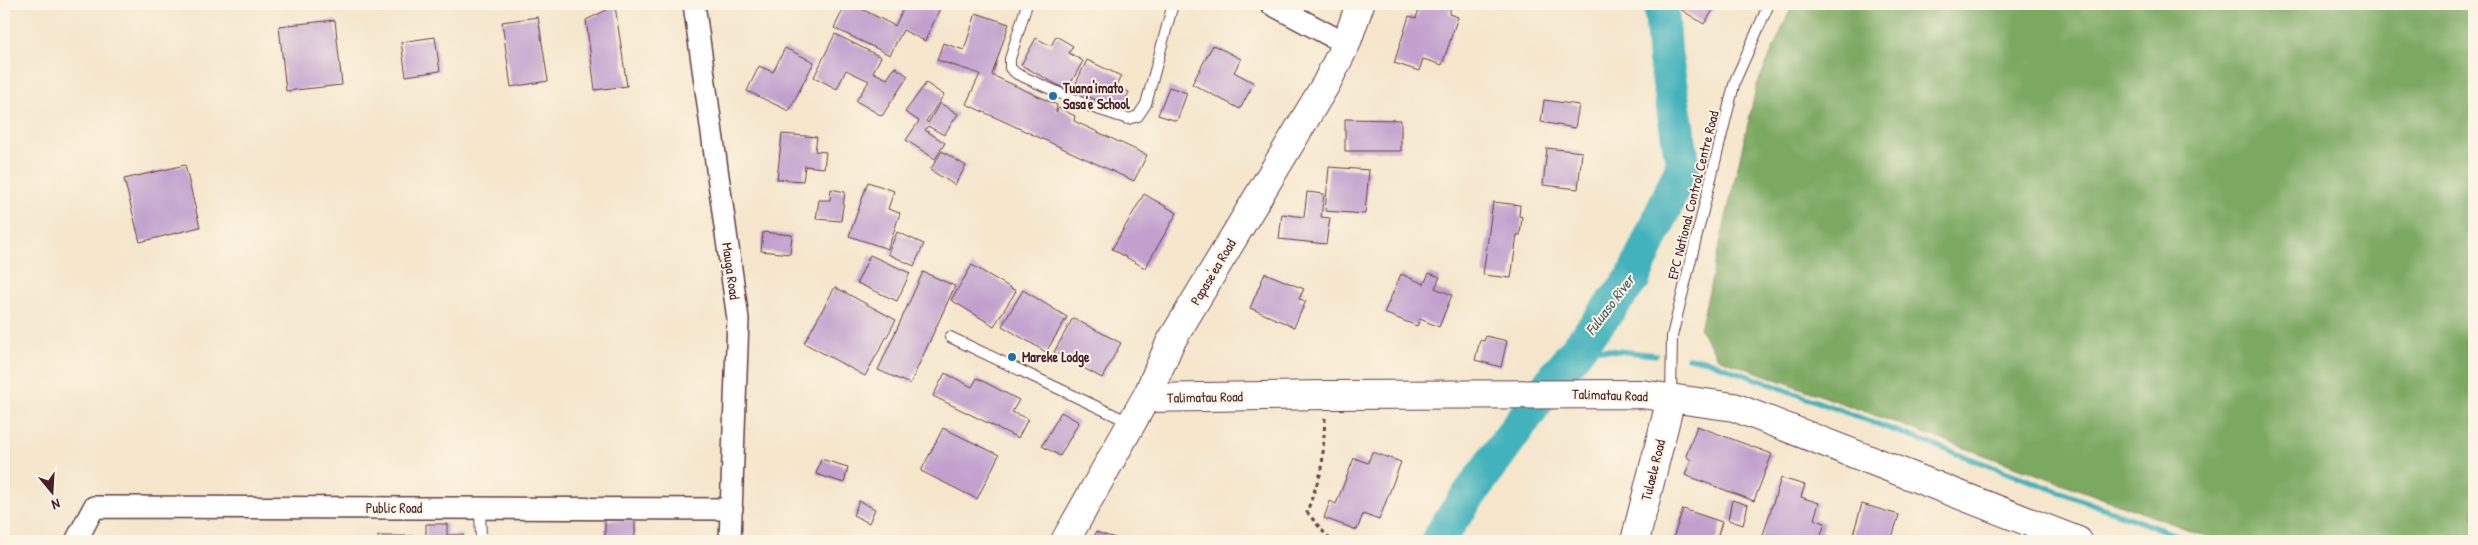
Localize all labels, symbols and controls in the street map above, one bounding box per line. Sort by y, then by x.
place label: Tuana'imato Sasa'e School [1062,78,1130,113]
marker: Tuana'imato Sasa'e School [1047,90,1059,102]
street label: EPC National Control Centre Road [1662,108,1723,281]
street label: Papase'ea Road [1185,235,1241,309]
street label: Mauga Road [717,241,745,301]
water label: Fuluaso River [1580,268,1641,339]
place label: Mareke Lodge [1022,347,1090,368]
marker: Mareke Lodge [1006,351,1018,363]
street label: Talimatau Road [1572,384,1649,405]
street label: Talimatau Road [1167,386,1244,407]
street label: Tulaele Road [1636,437,1669,502]
north arrow [28,468,78,518]
text: N [49,495,63,515]
street label: Public Road [366,498,423,517]

